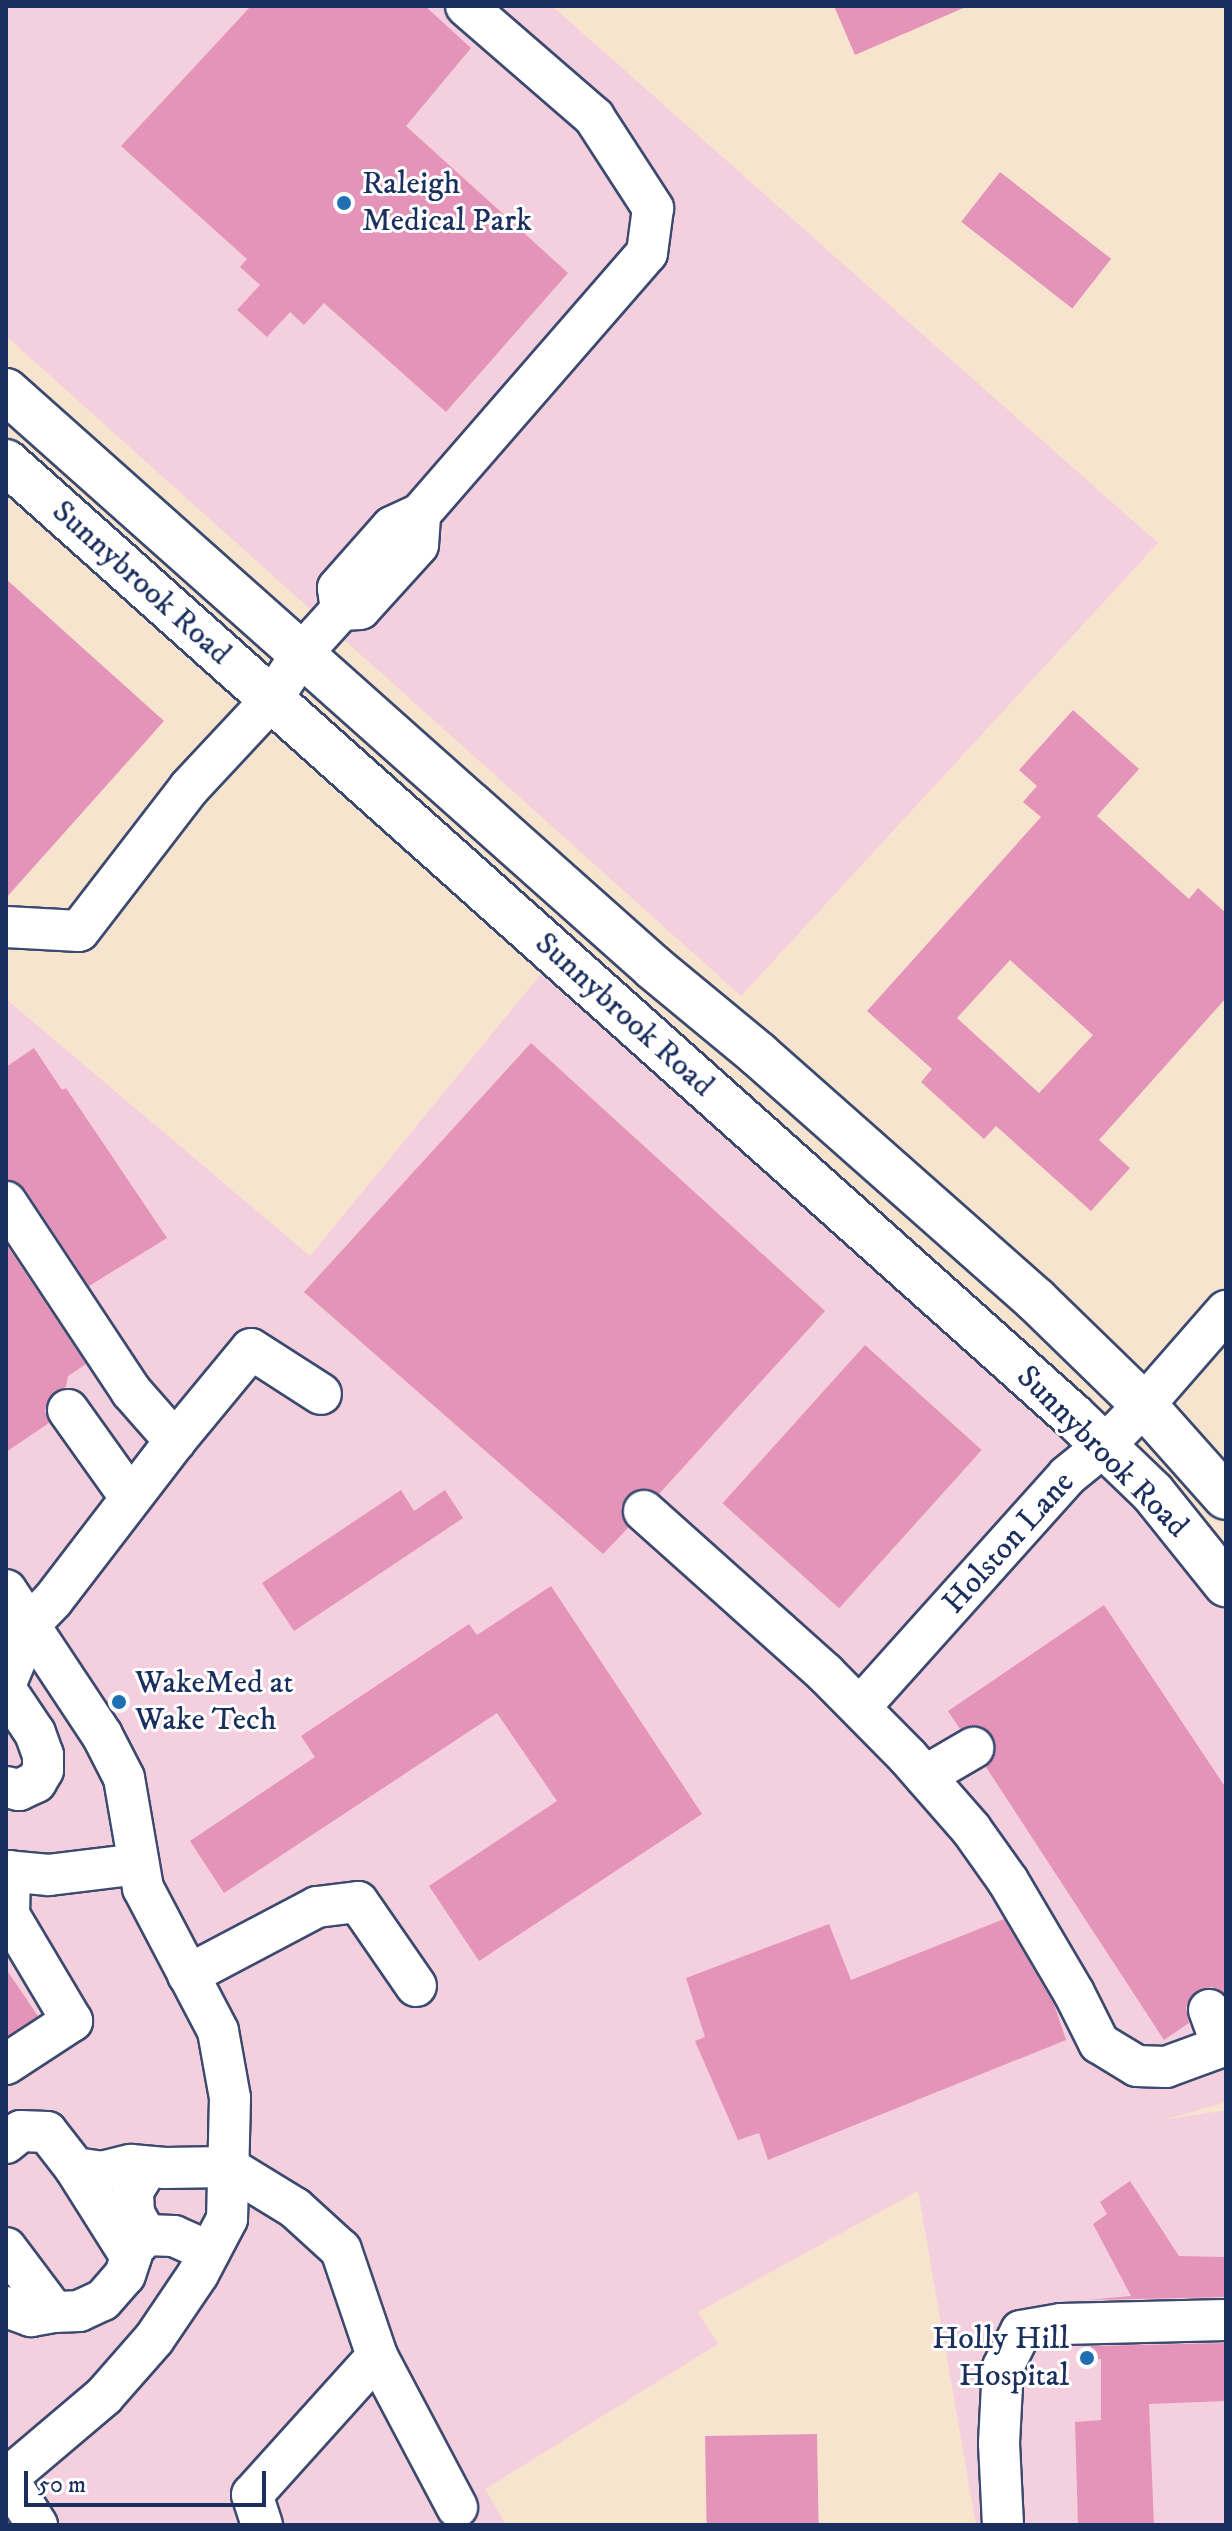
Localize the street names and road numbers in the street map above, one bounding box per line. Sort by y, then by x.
street label: Sunnybrook Road [44,493,238,673]
street label: Sunnybrook Road [527,925,721,1105]
street label: Sunnybrook Road [1008,1358,1196,1546]
street label: Holston Lane [935,1464,1083,1622]

